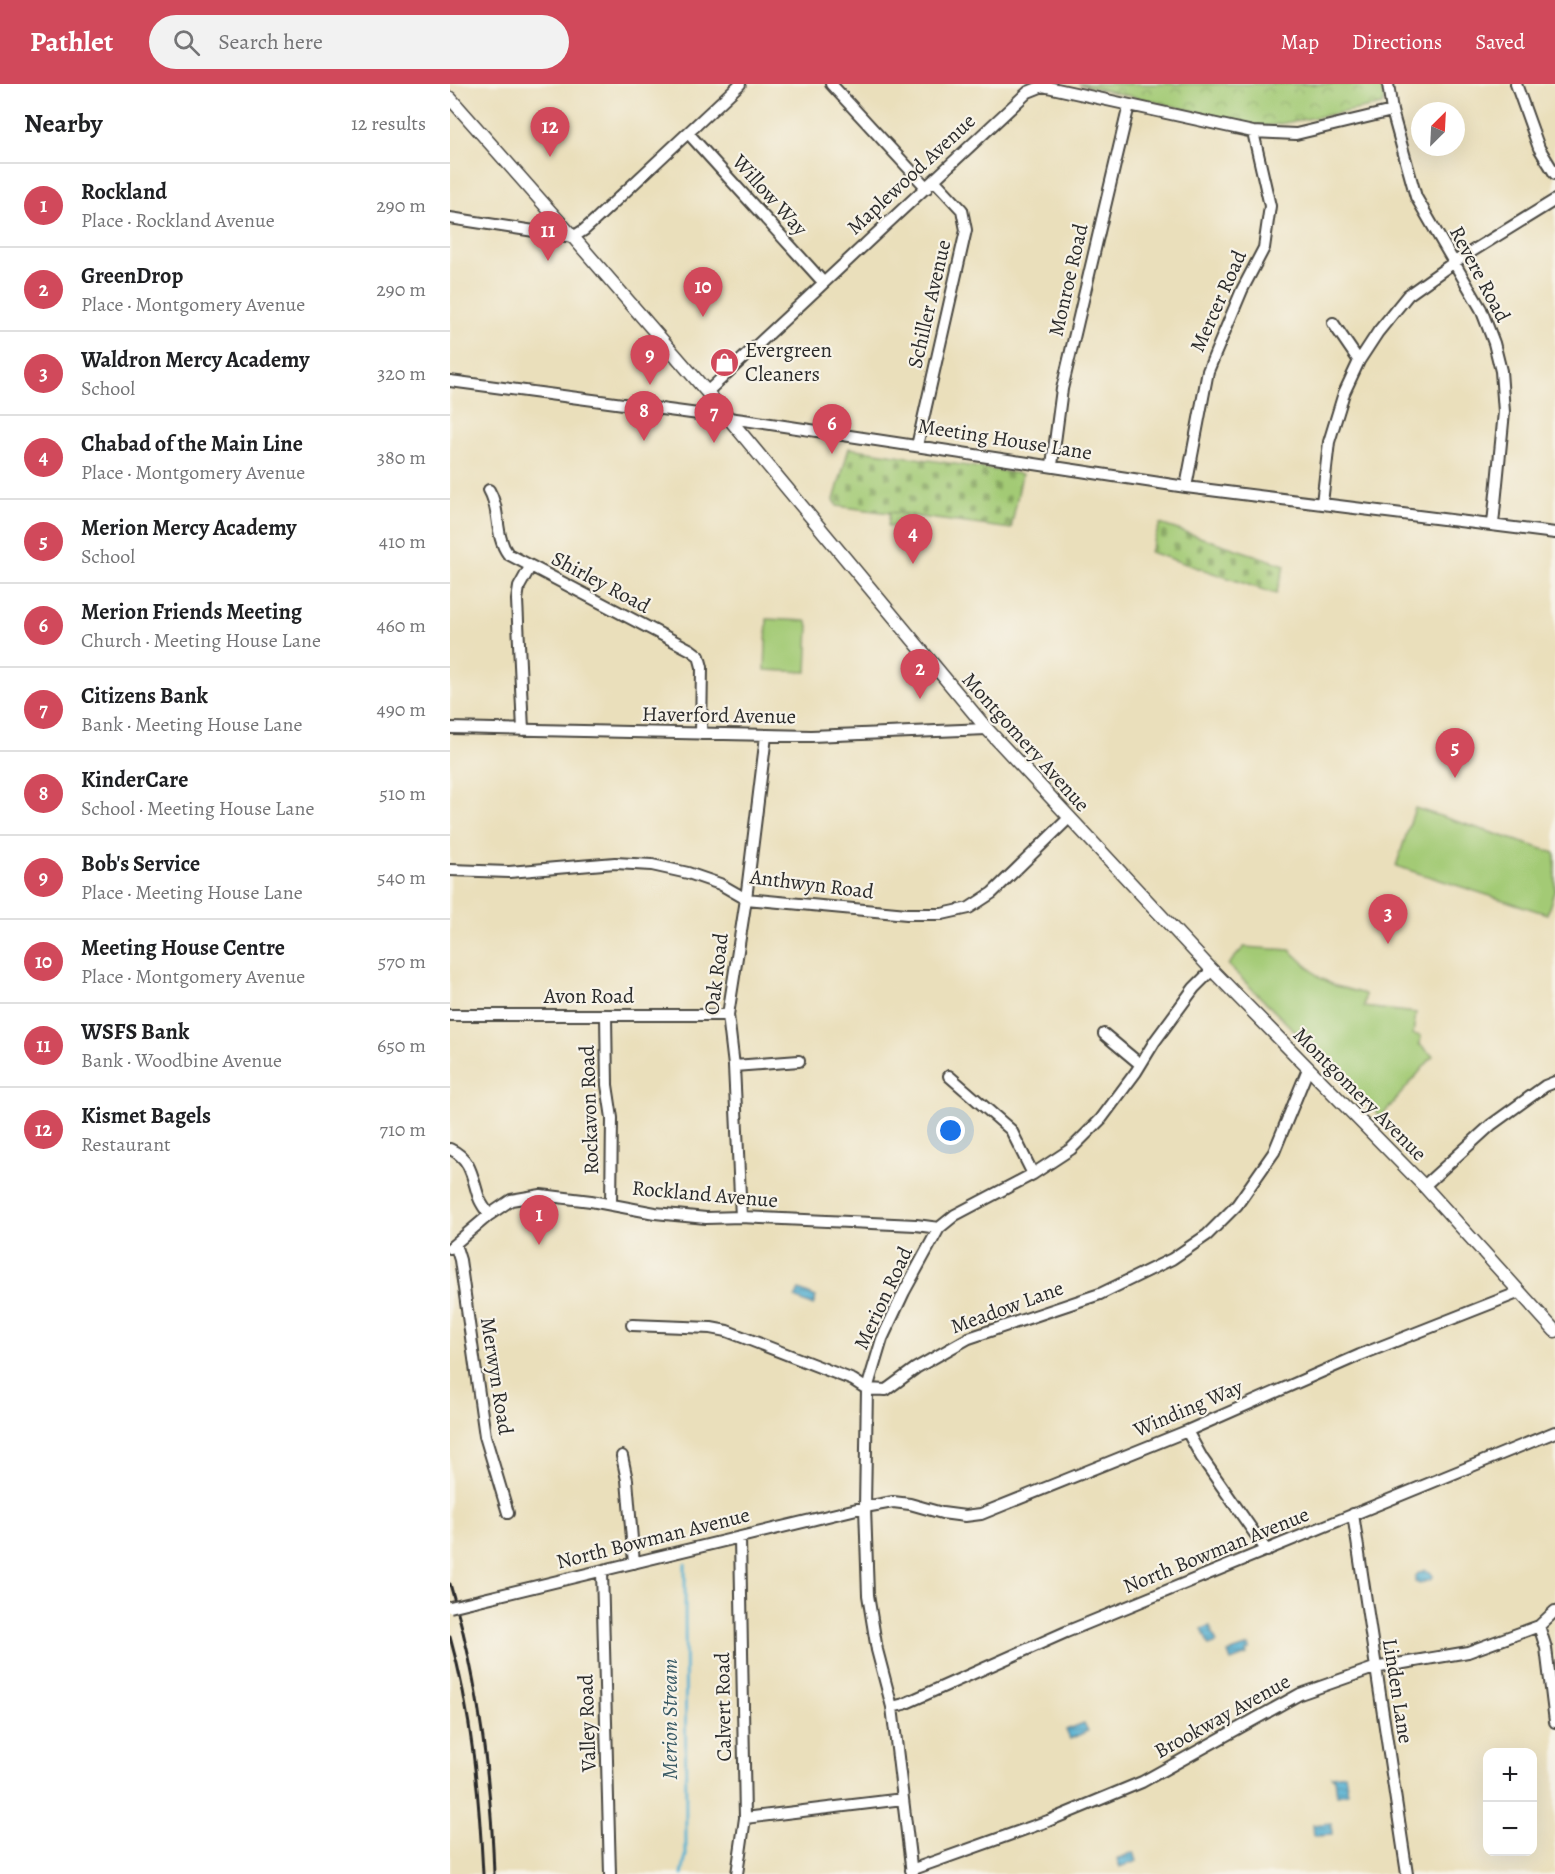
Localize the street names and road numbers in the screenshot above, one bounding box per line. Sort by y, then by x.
street label: Maplewood Avenue [841,107,981,241]
street label: Willow Way [725,147,814,242]
street label: Monroe Road [1041,220,1095,339]
street label: Revere Road [1443,221,1517,328]
street label: Schiller Avenue [901,237,957,371]
street label: Mercer Road [1183,245,1253,356]
street label: Meeting House Lane [916,411,1094,467]
street label: Shirley Road [547,544,656,620]
street label: Montgomery Avenue [956,666,1096,818]
street label: Haverford Avenue [642,700,796,730]
street label: Anthwyn Road [747,862,876,906]
street label: Oak Road [697,931,735,1017]
street label: Avon Road [543,982,635,1010]
street label: Montgomery Avenue [1287,1021,1433,1167]
street label: Rockavon Road [573,1044,605,1175]
street label: Rockland Avenue [631,1174,779,1214]
street label: Merion Road [847,1241,919,1354]
street label: Meadow Lane [947,1274,1067,1340]
street label: Merwyn Road [474,1315,520,1438]
street label: Winding Way [1128,1372,1248,1444]
street label: North Bowman Avenue [553,1500,753,1576]
street label: North Bowman Avenue [1119,1500,1313,1600]
street label: Linden Lane [1376,1637,1420,1745]
street label: Calvert Road [708,1651,738,1762]
street label: Brookway Avenue [1149,1667,1295,1765]
street label: Valley Road [571,1673,603,1773]

